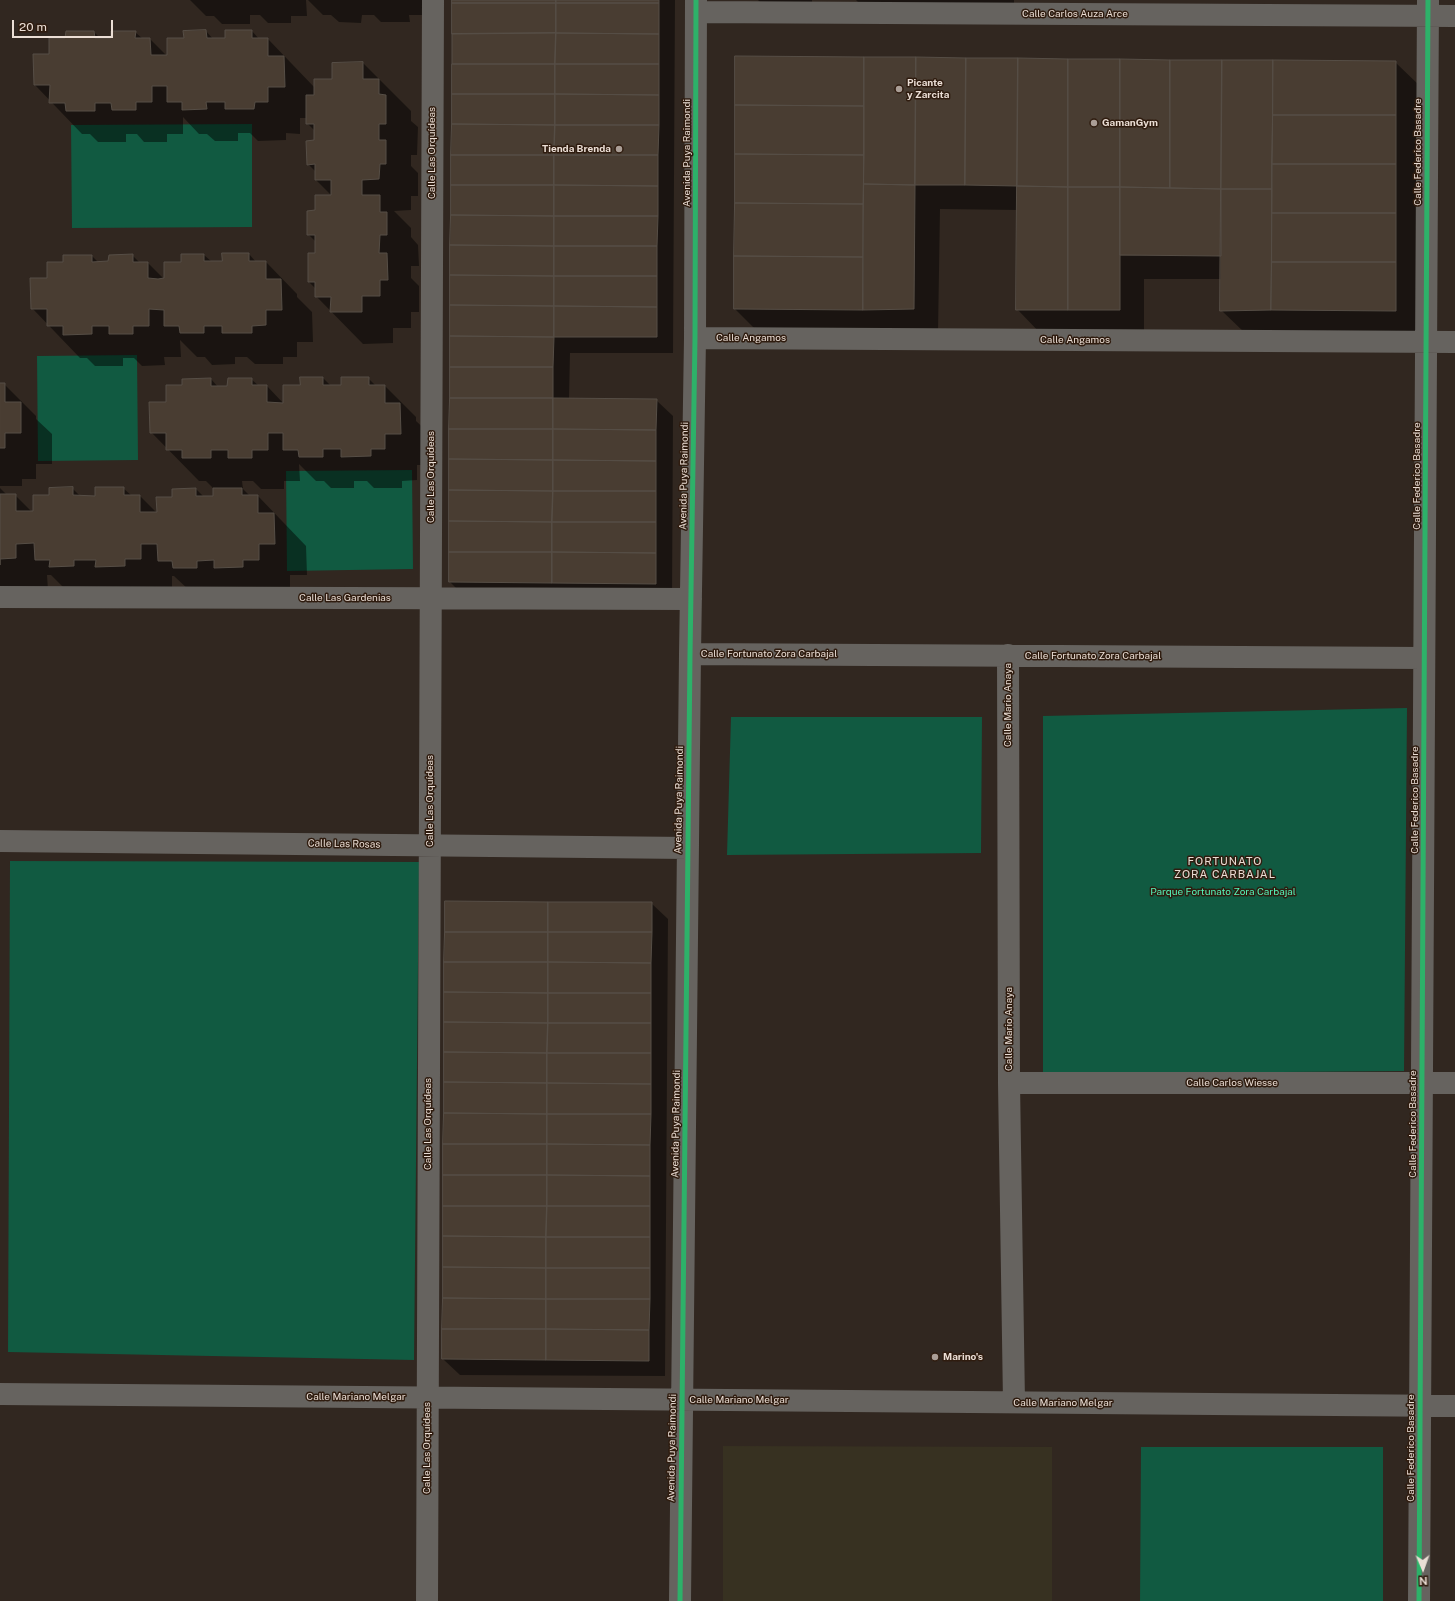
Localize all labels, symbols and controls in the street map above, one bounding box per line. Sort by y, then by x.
street label: Calle Carlos Auza Arce [1022,8,1128,20]
scale bar [14,12,115,38]
text: 20 m [19,20,47,34]
place label: Picante y Zarcita [907,77,949,100]
marker: Picante y Zarcita [894,84,904,94]
street label: Calle Federico Basadre [1412,98,1424,206]
street label: Avenida Puya Raimondi [681,99,693,207]
street label: Calle Las Orquídeas [426,107,438,199]
place label: GamanGym [1102,117,1158,129]
marker: GamanGym [1089,118,1099,128]
place label: Tienda Brenda [542,143,611,155]
marker: Tienda Brenda [614,144,624,154]
street label: Calle Angamos [716,332,786,344]
street label: Calle Angamos [1040,334,1110,346]
street label: Avenida Puya Raimondi [677,422,691,530]
street label: Calle Federico Basadre [1411,422,1423,530]
street label: Calle Las Orquídeas [425,431,437,523]
street label: Calle Las Gardenias [299,592,391,604]
street label: Calle Fortunato Zora Carbajal [701,648,837,660]
street label: Calle Fortunato Zora Carbajal [1025,650,1161,662]
street label: Calle Mario Anaya [1002,663,1014,747]
street label: Avenida Puya Raimondi [672,746,686,854]
street label: Calle Federico Basadre [1409,746,1421,854]
street label: Calle Las Orquídeas [424,755,436,847]
street label: Calle Las Rosas [308,837,380,851]
district label: FORTUNATO ZORA CARBAJAL [1174,855,1276,881]
park label: Parque Fortunato Zora Carbajal [1150,886,1296,898]
street label: Calle Mario Anaya [1003,987,1015,1071]
street label: Avenida Puya Raimondi [669,1070,683,1178]
street label: Calle Federico Basadre [1407,1070,1419,1178]
street label: Calle Carlos Wiesse [1186,1077,1278,1089]
street label: Calle Las Orquídeas [422,1078,434,1170]
place label: Marino's [943,1351,983,1363]
marker: Marino's [930,1352,940,1362]
street label: Calle Mariano Melgar [306,1391,406,1403]
street label: Avenida Puya Raimondi [665,1394,679,1502]
street label: Calle Mariano Melgar [689,1394,789,1406]
street label: Calle Federico Basadre [1405,1394,1417,1502]
street label: Calle Mariano Melgar [1013,1397,1113,1409]
street label: Calle Las Orquídeas [421,1402,433,1494]
north arrow [1403,1549,1443,1589]
text: N [1419,1575,1428,1587]

